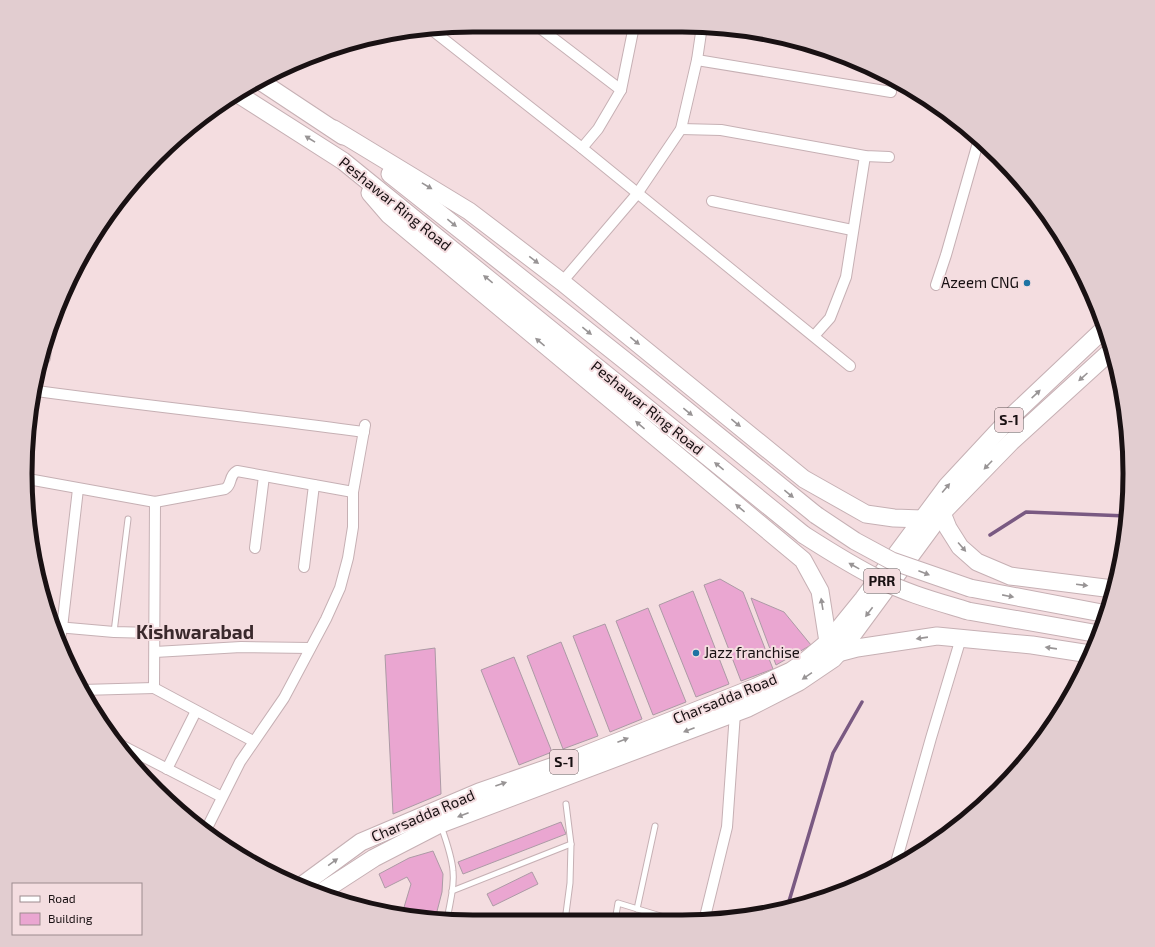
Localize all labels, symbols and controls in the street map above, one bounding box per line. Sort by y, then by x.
one-way arrow [305,135,315,143]
street label: Peshawar Ring Road [336,153,455,254]
one-way arrow [422,182,432,190]
one-way arrow [447,219,458,228]
one-way arrow [528,256,539,265]
place label: Azeem CNG [941,273,1019,291]
one-way arrow [482,274,493,283]
marker: Azeem CNG [1022,278,1032,288]
one-way arrow [582,326,593,335]
one-way arrow [535,337,546,346]
one-way arrow [630,337,641,346]
street label: Peshawar Ring Road [588,357,707,458]
one-way arrow [1078,372,1089,381]
one-way arrow [1031,389,1041,399]
one-way arrow [683,407,694,416]
road number: S-1 [995,408,1023,432]
one-way arrow [731,419,742,428]
one-way arrow [635,420,646,429]
one-way arrow [983,460,993,470]
one-way arrow [714,462,725,471]
one-way arrow [941,483,950,493]
one-way arrow [784,489,795,498]
one-way arrow [735,503,746,512]
one-way arrow [957,542,966,552]
one-way arrow [848,562,860,569]
road number: PRR [864,569,900,593]
one-way arrow [919,571,931,577]
one-way arrow [1076,582,1088,588]
one-way arrow [1002,593,1014,599]
one-way arrow [819,598,825,610]
one-way arrow [865,607,873,617]
district label: Kishwarabad [136,620,254,643]
one-way arrow [916,635,928,641]
place label: Jazz franchise [704,643,800,661]
one-way arrow [1045,645,1057,651]
marker: Jazz franchise [691,648,701,658]
street label: Charsadda Road [670,669,779,727]
one-way arrow [802,672,812,680]
one-way arrow [683,728,695,734]
one-way arrow [617,736,629,742]
road number: S-1 [550,750,578,774]
one-way arrow [495,781,507,787]
street label: Charsadda Road [368,785,477,845]
one-way arrow [456,813,468,819]
one-way arrow [327,858,338,866]
legend [12,883,142,935]
text: Road [48,891,76,905]
text: Building [48,911,93,925]

